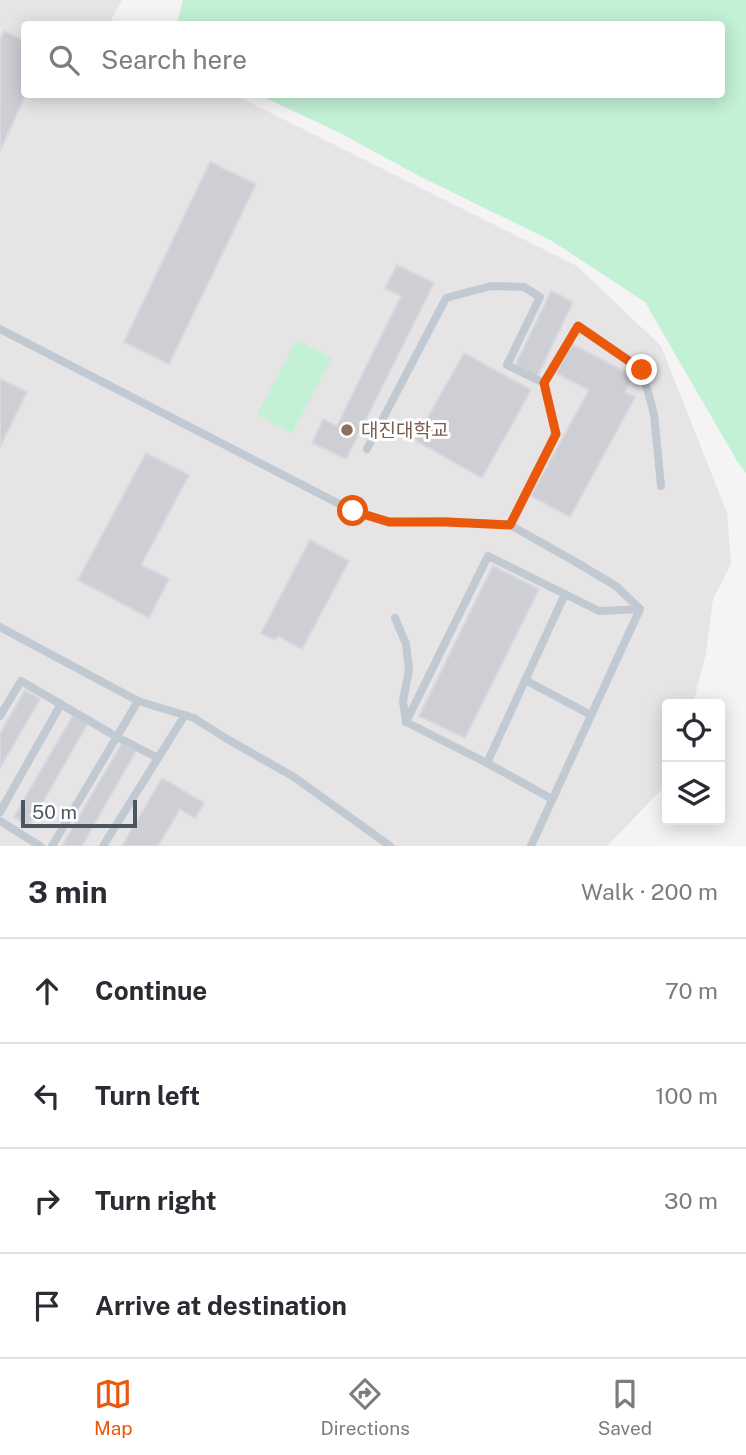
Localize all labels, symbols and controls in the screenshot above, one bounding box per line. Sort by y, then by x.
search box [21,21,725,98]
icon: search [45,41,83,79]
text: Search here [101,44,247,75]
route end [626,354,657,385]
place label: 대진대학교 [361,419,448,441]
marker: 대진대학교 [339,422,355,438]
route start [337,495,368,526]
map controls [662,699,725,825]
button: locate [662,699,725,762]
button: layers [662,762,725,825]
scale bar [21,797,136,829]
text: 50 m [32,801,77,823]
text: 3 min [28,874,107,910]
text: Walk · 200 m [581,878,718,905]
icon: ahead [28,972,66,1010]
text: Continue [95,975,207,1006]
text: 70 m [665,977,718,1004]
icon: left [28,1077,66,1115]
text: Turn left [95,1080,200,1111]
text: 100 m [655,1082,718,1109]
icon: right [28,1182,66,1220]
text: Turn right [95,1185,217,1216]
text: 30 m [664,1187,718,1214]
icon: arrive [28,1287,66,1325]
text: Arrive at destination [95,1290,347,1321]
tab: Map [94,1375,133,1439]
tab: Directions [321,1375,410,1439]
tab: Saved [598,1375,652,1439]

